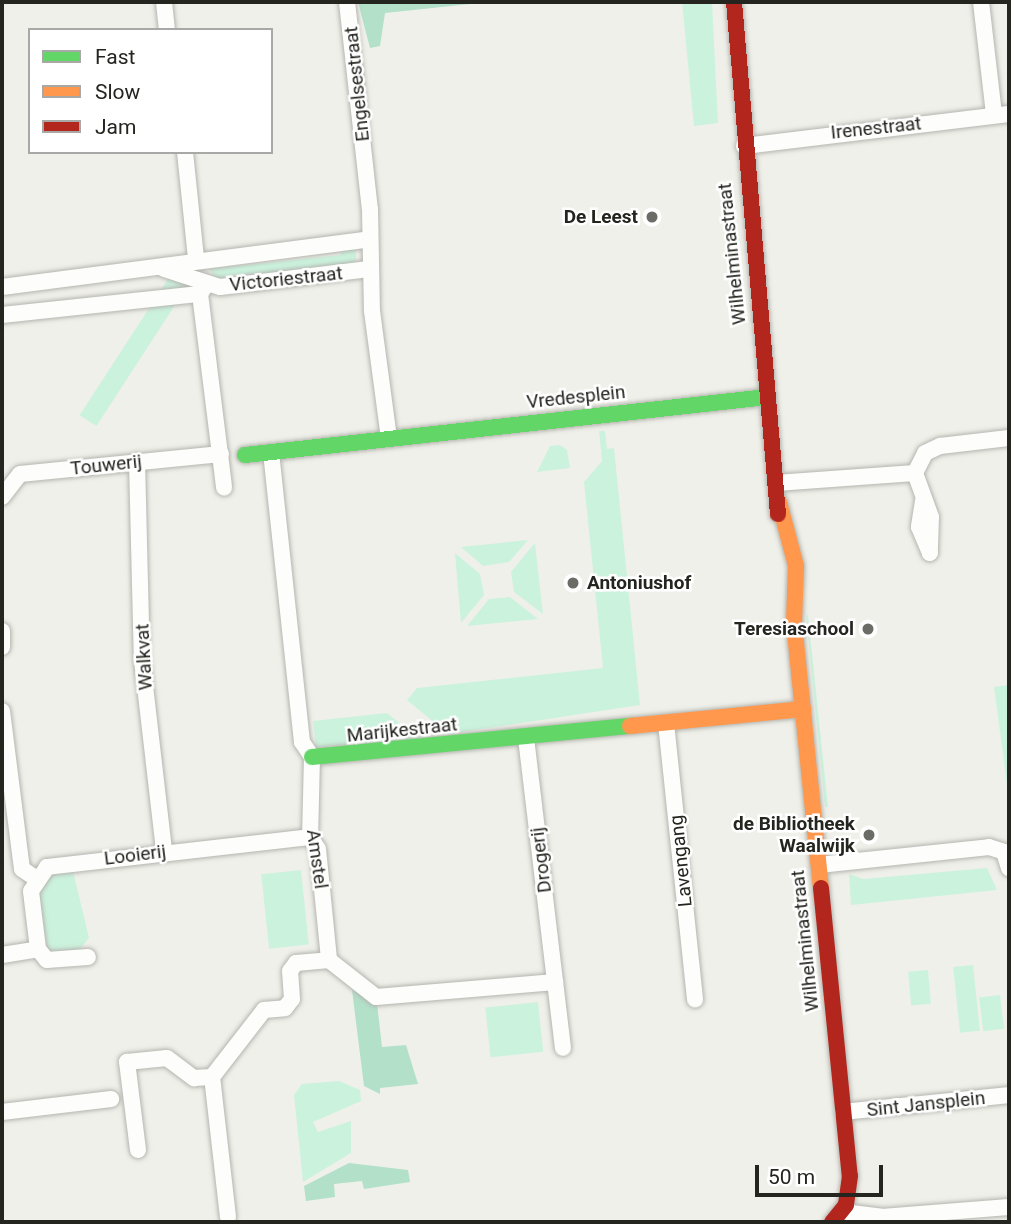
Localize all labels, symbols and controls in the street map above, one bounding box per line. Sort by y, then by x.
street label: Engelsestraat [340,25,374,143]
legend [28,28,273,154]
text: Fast [95,45,135,69]
text: Slow [95,80,140,104]
street label: Irenestraat [830,112,922,144]
text: Jam [95,115,136,139]
street label: Wilhelminastraat [713,182,751,326]
place label: De Leest [564,206,638,228]
marker: De Leest [644,209,660,225]
street label: Victoriestraat [228,262,344,296]
street label: Vredesplein [525,380,627,414]
street label: Touwerij [69,450,143,480]
place label: Antoniushof [587,572,691,594]
marker: Antoniushof [565,575,581,591]
place label: Teresiaschool [734,618,854,640]
marker: Teresiaschool [860,621,876,637]
street label: Walkvat [131,623,157,691]
street label: Marijkestraat [346,713,458,747]
place label: de Bibliotheek Waalwijk [733,813,855,857]
street label: Lavengang [665,814,697,908]
street label: Drogerij [526,826,556,894]
marker: de Bibliotheek Waalwijk [861,827,877,843]
street label: Amstel [302,828,332,890]
street label: Looierij [103,840,167,870]
street label: Wilhelminastraat [786,869,824,1013]
street label: Sint Jansplein [866,1086,986,1122]
scale bar [759,1150,887,1194]
text: 50 m [768,1165,815,1189]

